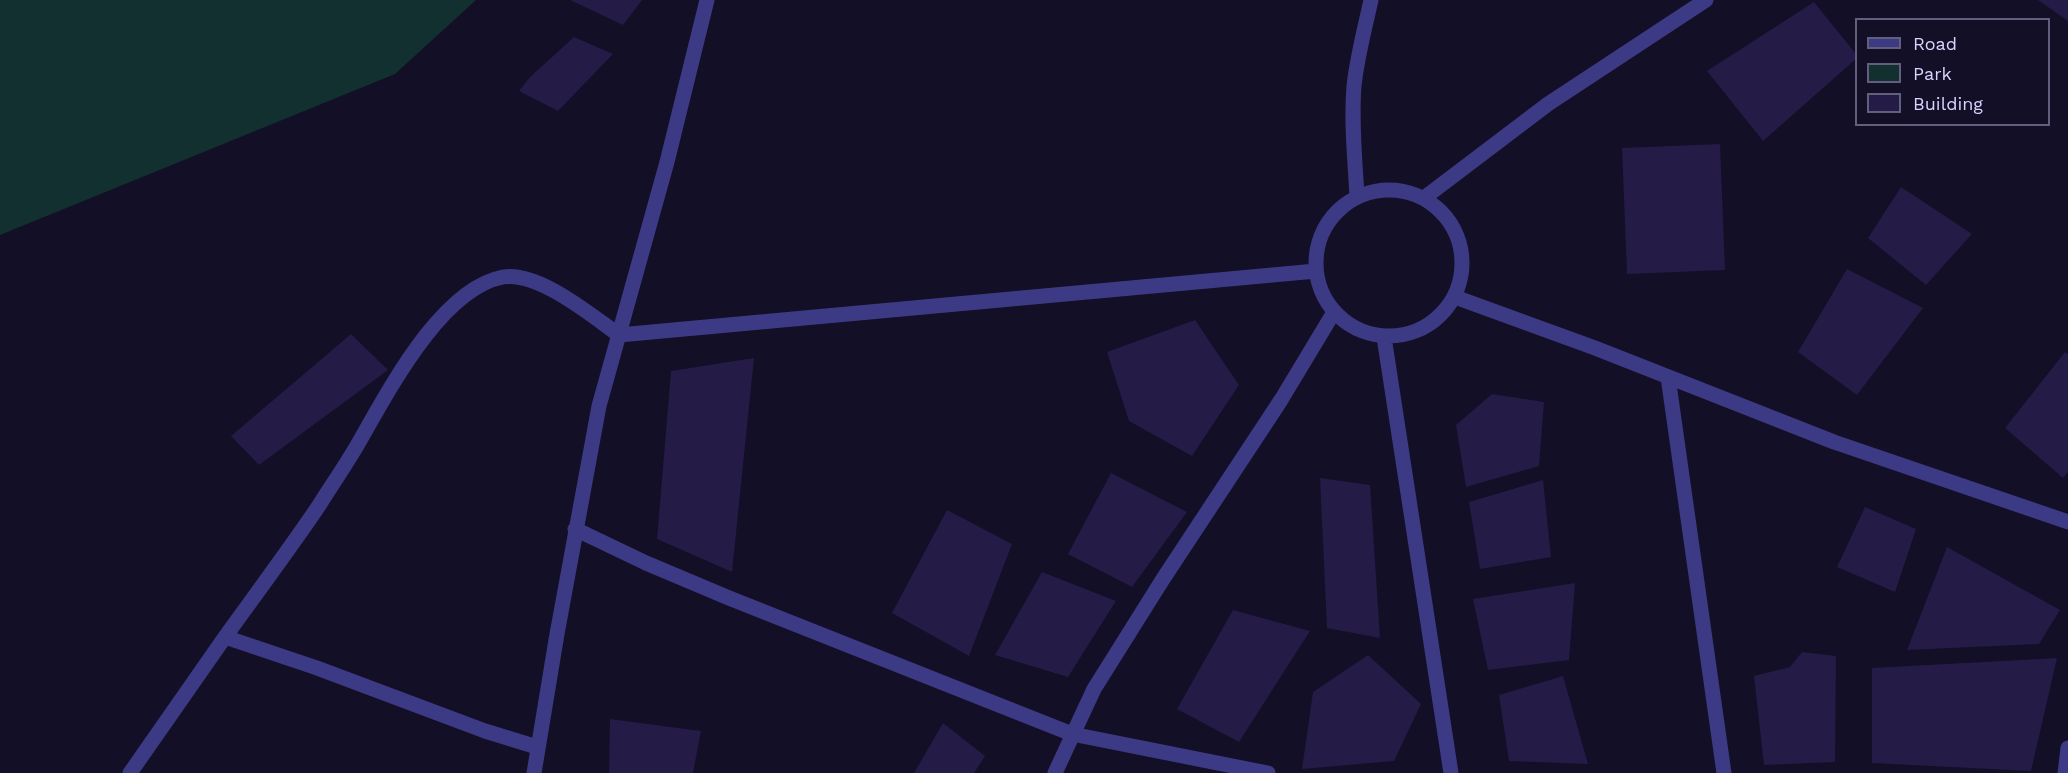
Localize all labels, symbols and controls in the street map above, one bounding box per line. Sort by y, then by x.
legend [1855,18,2050,126]
text: Road [1913,33,1957,54]
text: Park [1913,63,1952,84]
text: Building [1913,93,1983,114]

